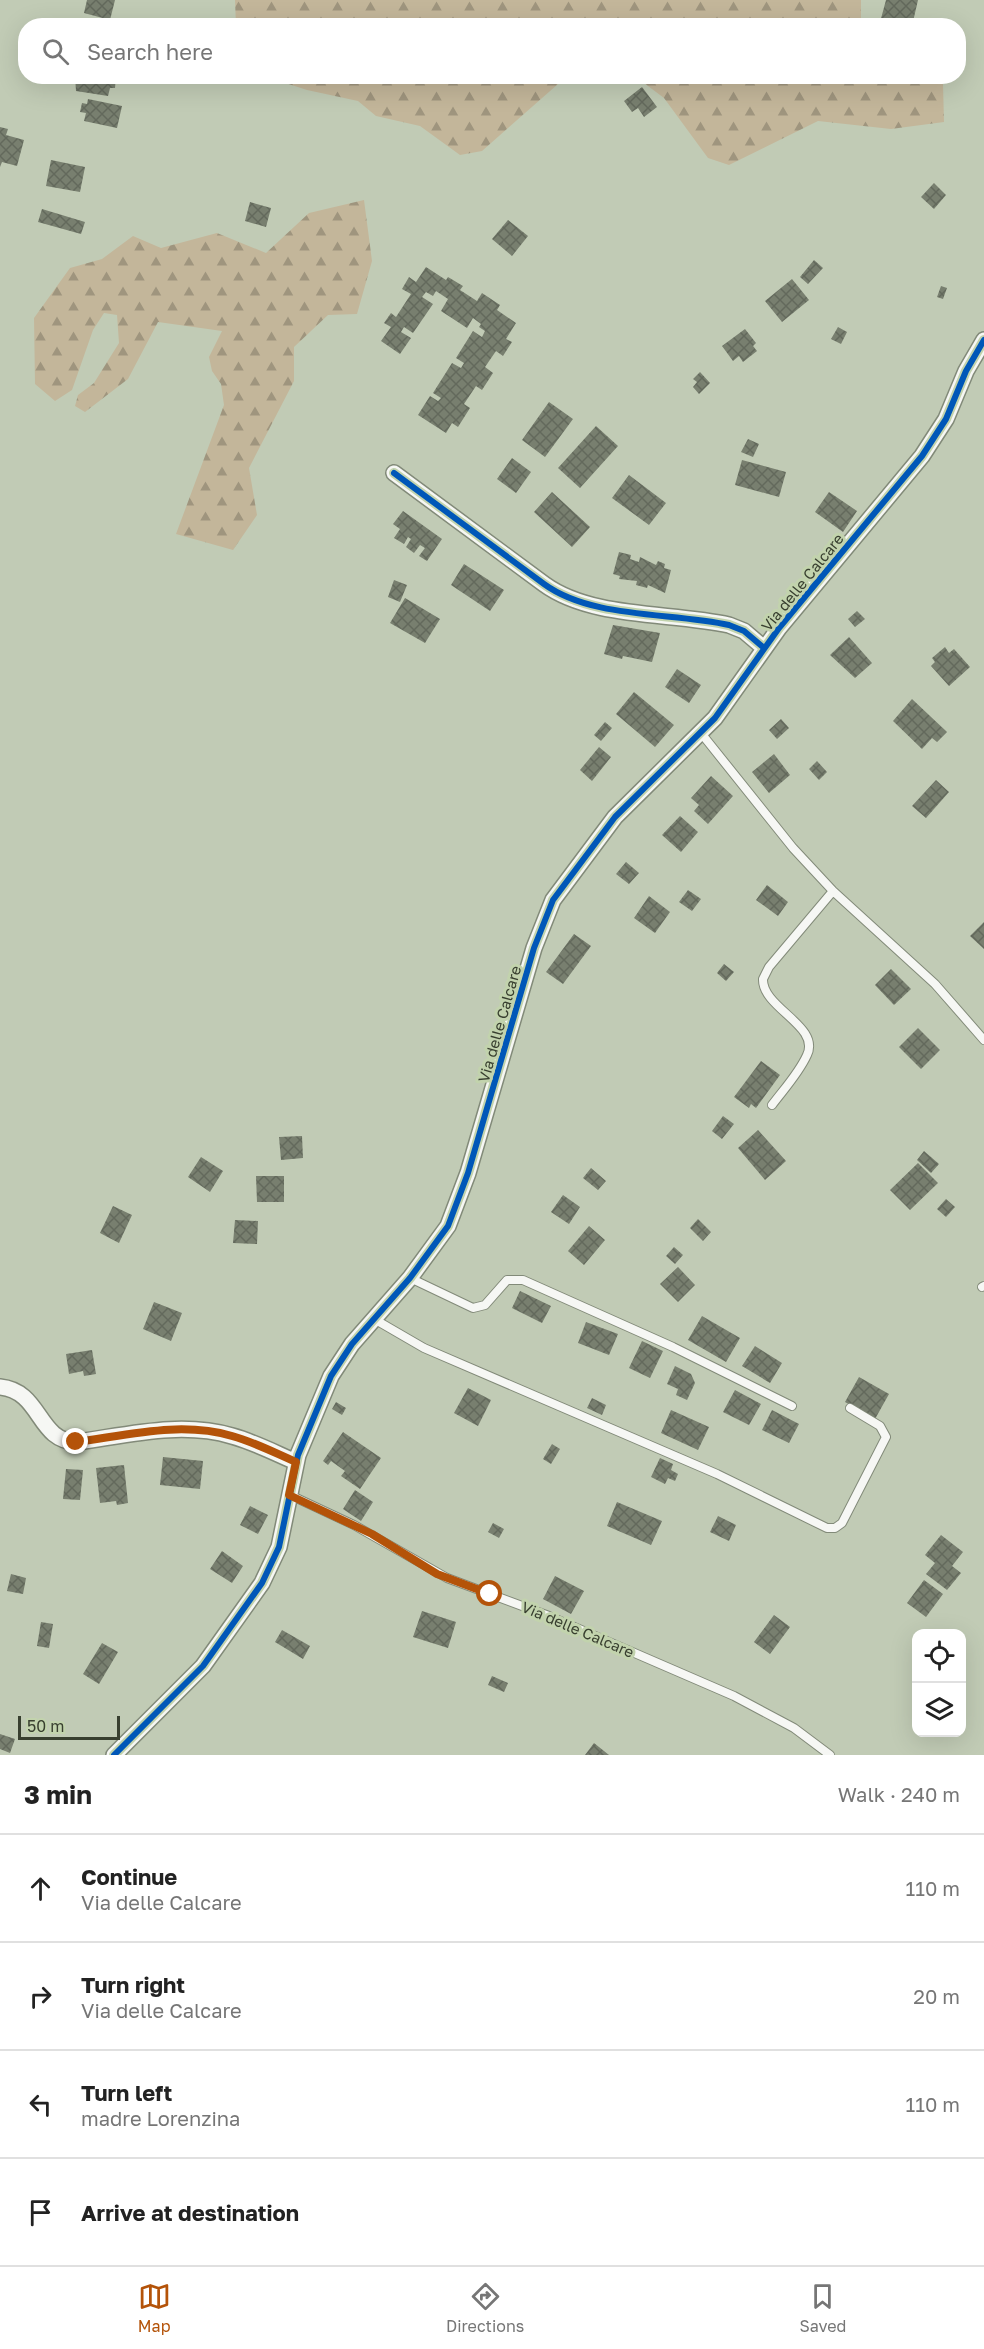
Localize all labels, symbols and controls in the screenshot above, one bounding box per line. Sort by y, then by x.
search box [18,18,966,84]
icon: search [39,35,72,68]
text: Search here [87,38,213,65]
street label: Via delle Calcare [757,529,847,634]
street label: Via delle Calcare [474,963,524,1084]
route end [62,1428,88,1454]
route start [476,1580,502,1606]
street label: Via delle Calcare [519,1597,637,1661]
map controls [912,1629,966,1737]
button: locate [912,1629,966,1683]
button: layers [912,1683,966,1737]
scale bar [18,1713,120,1740]
text: 50 m [27,1716,64,1736]
text: 3 min [24,1779,92,1810]
text: Walk · 240 m [838,1782,960,1806]
text: Continue [81,1863,177,1890]
icon: ahead [24,1872,57,1905]
text: 110 m [906,1876,960,1900]
text: Via delle Calcare [81,1890,242,1914]
text: Turn right [81,1971,185,1998]
icon: right [24,1980,57,2013]
text: 20 m [913,1984,960,2008]
text: Via delle Calcare [81,1998,242,2022]
text: Turn left [81,2079,172,2106]
icon: left [24,2088,57,2121]
text: 110 m [906,2092,960,2116]
text: madre Lorenzina [81,2106,240,2130]
icon: arrive [24,2196,57,2229]
text: Arrive at destination [81,2199,299,2226]
tab: Map [138,2280,171,2336]
tab: Directions [446,2280,524,2336]
tab: Saved [800,2280,846,2336]

